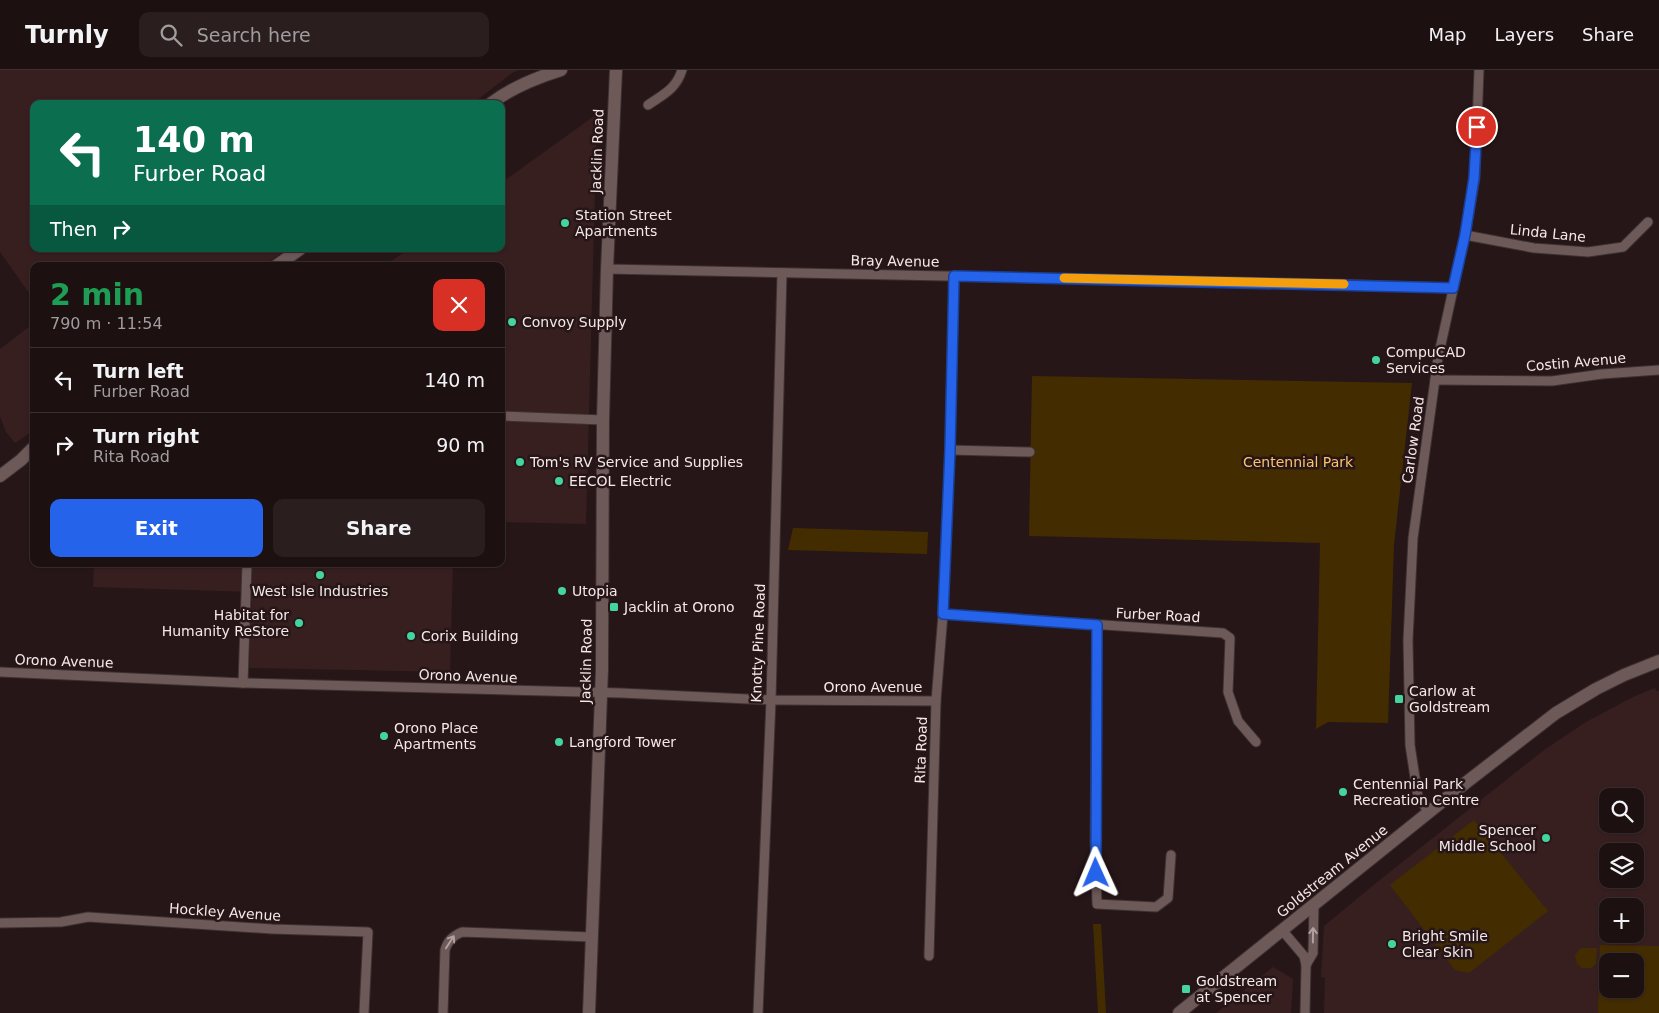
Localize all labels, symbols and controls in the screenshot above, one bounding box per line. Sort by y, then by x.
search box [139,12,489,57]
text: Turnly [25,21,109,49]
icon: search [157,21,185,49]
text: Search here [197,24,311,46]
text: Map [1428,24,1466,45]
text: Layers [1494,24,1554,45]
text: Share [1582,24,1634,45]
pin [1456,106,1498,148]
street label: Jacklin Road [587,108,606,195]
icon: arrive [1463,113,1491,141]
icon: left [50,120,115,185]
text: 140 m [133,120,255,160]
text: Furber Road [133,161,266,186]
place label: Station Street Apartments [575,207,672,239]
icon: right [107,215,135,243]
marker: Station Street Apartments [559,217,571,229]
text: Then [50,218,97,240]
street label: Linda Lane [1509,221,1587,245]
street label: Bray Avenue [851,252,939,270]
text: 2 min [50,277,144,312]
button: close [433,279,485,331]
text: 790 m · 11:54 [50,314,163,333]
place label: Convoy Supply [522,314,627,330]
marker: Convoy Supply [506,316,518,328]
place label: CompuCAD Services [1386,344,1466,376]
street label: Costin Avenue [1525,350,1627,374]
marker: CompuCAD Services [1370,354,1382,366]
text: Turn left [93,360,184,382]
icon: left [50,366,78,394]
text: 140 m [424,369,485,391]
text: Furber Road [93,382,190,401]
street label: Carlow Road [1399,396,1427,484]
text: Turn right [93,425,199,447]
icon: right [50,431,78,459]
text: 90 m [436,434,485,456]
text: Rita Road [93,447,170,466]
place label: Tom's RV Service and Supplies [529,454,743,470]
park label: Centennial Park [1243,454,1354,470]
marker: Tom's RV Service and Supplies [514,456,526,468]
place label: EECOL Electric [569,473,672,489]
marker: EECOL Electric [553,475,565,487]
button: Exit [50,499,263,557]
button: Share [273,499,485,557]
marker: West Isle Industries [314,569,326,581]
place label: West Isle Industries [252,583,388,599]
place label: Utopia [572,583,618,599]
street label: Knotty Pine Road [748,583,768,703]
marker: Utopia [556,585,568,597]
place label: Jacklin at Orono [623,599,735,615]
marker: Jacklin at Orono [608,601,620,613]
street label: Furber Road [1115,605,1201,625]
place label: Habitat for Humanity ReStore [162,607,289,639]
marker: Habitat for Humanity ReStore [293,617,305,629]
street label: Jacklin Road [577,618,595,705]
place label: Corix Building [421,628,519,644]
marker: Corix Building [405,630,417,642]
street label: Orono Avenue [14,651,114,671]
street label: Orono Avenue [418,666,518,686]
street label: Orono Avenue [824,679,922,695]
place label: Carlow at Goldstream [1409,683,1490,715]
marker: Carlow at Goldstream [1393,693,1405,705]
street label: Rita Road [912,716,930,784]
place label: Orono Place Apartments [394,720,478,752]
marker: Orono Place Apartments [378,730,390,742]
place label: Langford Tower [569,734,676,750]
marker: Langford Tower [553,736,565,748]
place label: Centennial Park Recreation Centre [1353,776,1479,808]
marker: Centennial Park Recreation Centre [1337,786,1349,798]
map controls [1599,788,1644,998]
button: search [1599,788,1644,833]
street label: Goldstream Avenue [1273,821,1391,921]
place label: Spencer Middle School [1439,822,1536,854]
marker: Spencer Middle School [1540,832,1552,844]
button: layers [1599,843,1644,888]
position arrow [1069,846,1121,898]
button: + [1599,898,1644,943]
street label: Hockley Avenue [169,900,281,924]
one-way arrow [1308,928,1318,944]
place label: Bright Smile Clear Skin [1402,928,1488,960]
one-way arrow [445,936,455,950]
marker: Bright Smile Clear Skin [1386,938,1398,950]
button: − [1599,953,1644,998]
place label: Goldstream at Spencer [1196,973,1277,1005]
marker: Goldstream at Spencer [1180,983,1192,995]

